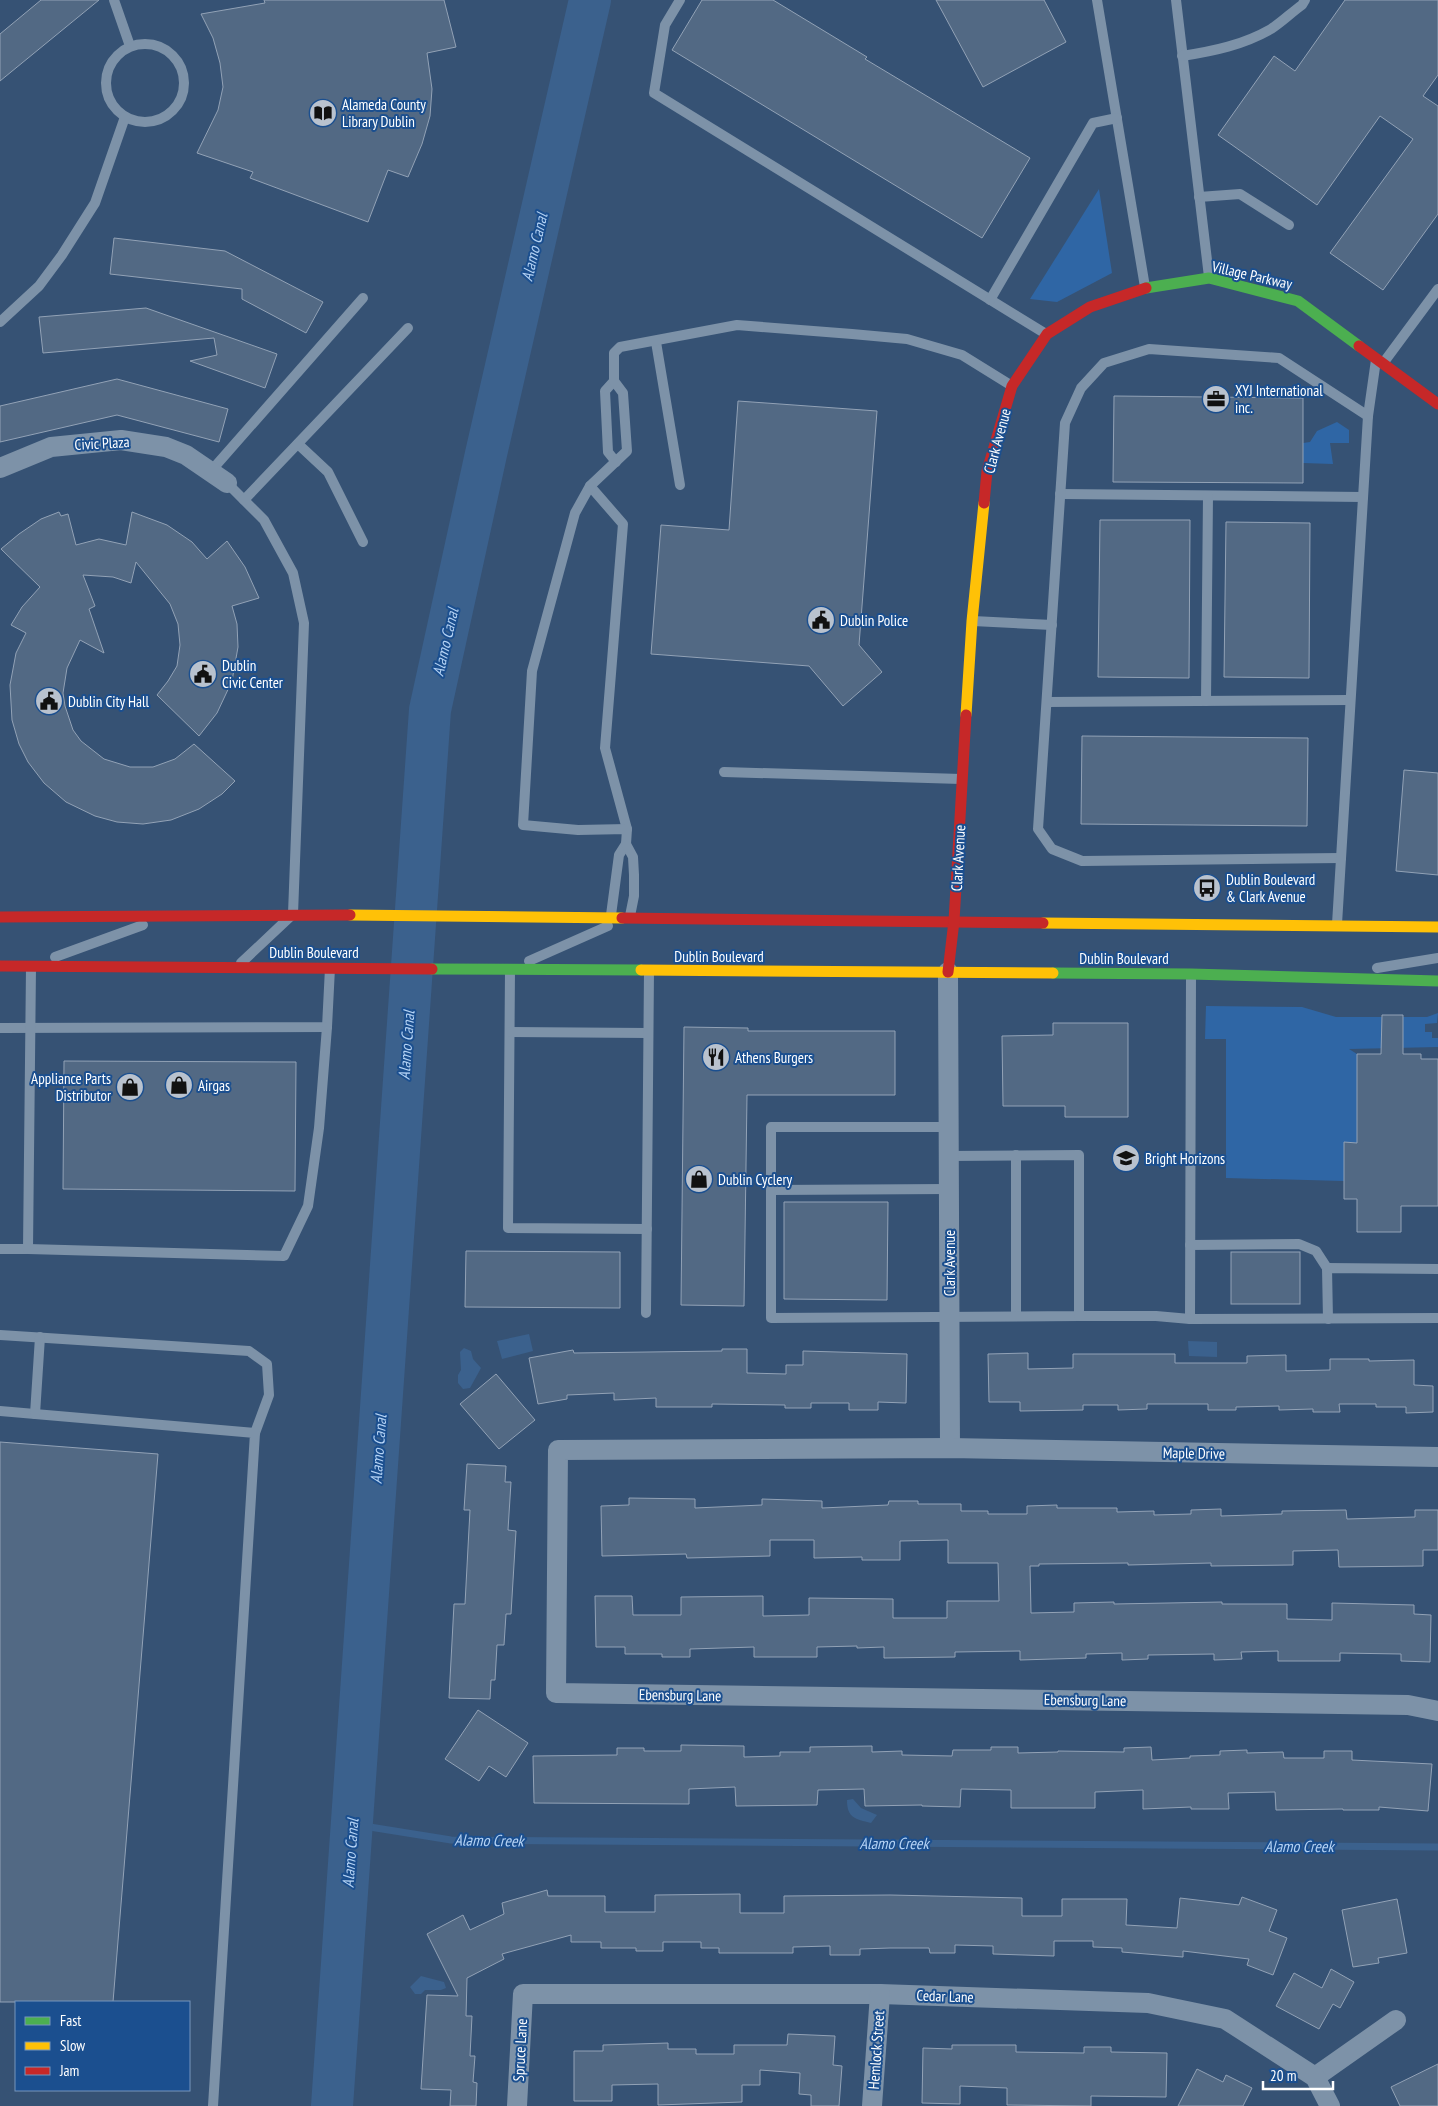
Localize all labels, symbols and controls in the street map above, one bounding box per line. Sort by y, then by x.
place label: Alameda County Library Dublin [342,95,426,131]
library icon: Alameda County Library Dublin [308,98,338,128]
water label: Alamo Canal [516,210,552,283]
street label: Village Parkway [1209,256,1294,294]
place label: XYJ International inc. [1235,381,1323,417]
office icon: XYJ International inc. [1201,384,1231,414]
street label: Clark Avenue [979,406,1015,476]
street label: Civic Plaza [74,432,130,454]
water label: Alamo Canal [427,605,463,678]
public building icon: Dublin Police [806,605,836,635]
place label: Dublin Police [840,611,908,630]
place label: Dublin Civic Center [222,656,284,692]
public building icon: Dublin Civic Center [188,659,218,689]
public building icon: Dublin City Hall [34,686,64,716]
place label: Dublin City Hall [68,692,149,711]
street label: Clark Avenue [947,824,969,892]
place label: Dublin Boulevard & Clark Avenue [1226,870,1315,906]
bus stop icon: Dublin Boulevard & Clark Avenue [1192,873,1222,903]
street label: Dublin Boulevard [269,943,359,962]
street label: Dublin Boulevard [674,947,764,966]
street label: Dublin Boulevard [1079,949,1169,968]
water label: Alamo Canal [394,1009,418,1080]
restaurant icon: Athens Burgers [701,1042,731,1072]
place label: Athens Burgers [735,1048,813,1067]
place label: Appliance Parts Distributor [31,1069,112,1105]
shop icon: Airgas [164,1070,194,1100]
shop icon: Appliance Parts Distributor [115,1072,145,1102]
place label: Airgas [198,1076,230,1095]
school or university icon: Bright Horizons [1111,1143,1141,1173]
place label: Bright Horizons [1145,1149,1225,1168]
shop icon: Dublin Cyclery [684,1164,714,1194]
place label: Dublin Cyclery [718,1170,793,1189]
street label: Clark Avenue [940,1230,959,1296]
water label: Alamo Canal [366,1413,390,1484]
street label: Maple Drive [1163,1443,1225,1463]
street label: Ebensburg Lane [639,1685,721,1705]
street label: Ebensburg Lane [1044,1690,1126,1710]
water label: Alamo Canal [338,1817,362,1888]
water label: Alamo Creek [454,1829,526,1851]
water label: Alamo Creek [859,1833,930,1853]
water label: Alamo Creek [1264,1836,1335,1856]
street label: Cedar Lane [916,1986,974,2006]
legend [15,2001,190,2091]
street label: Hemlock Street [864,2010,888,2090]
text: Fast [60,2011,81,2030]
street label: Spruce Lane [509,2018,531,2082]
text: Slow [60,2036,85,2055]
scale bar [1263,2058,1333,2090]
text: Jam [59,2061,79,2080]
text: 20 m [1270,2066,1296,2085]

